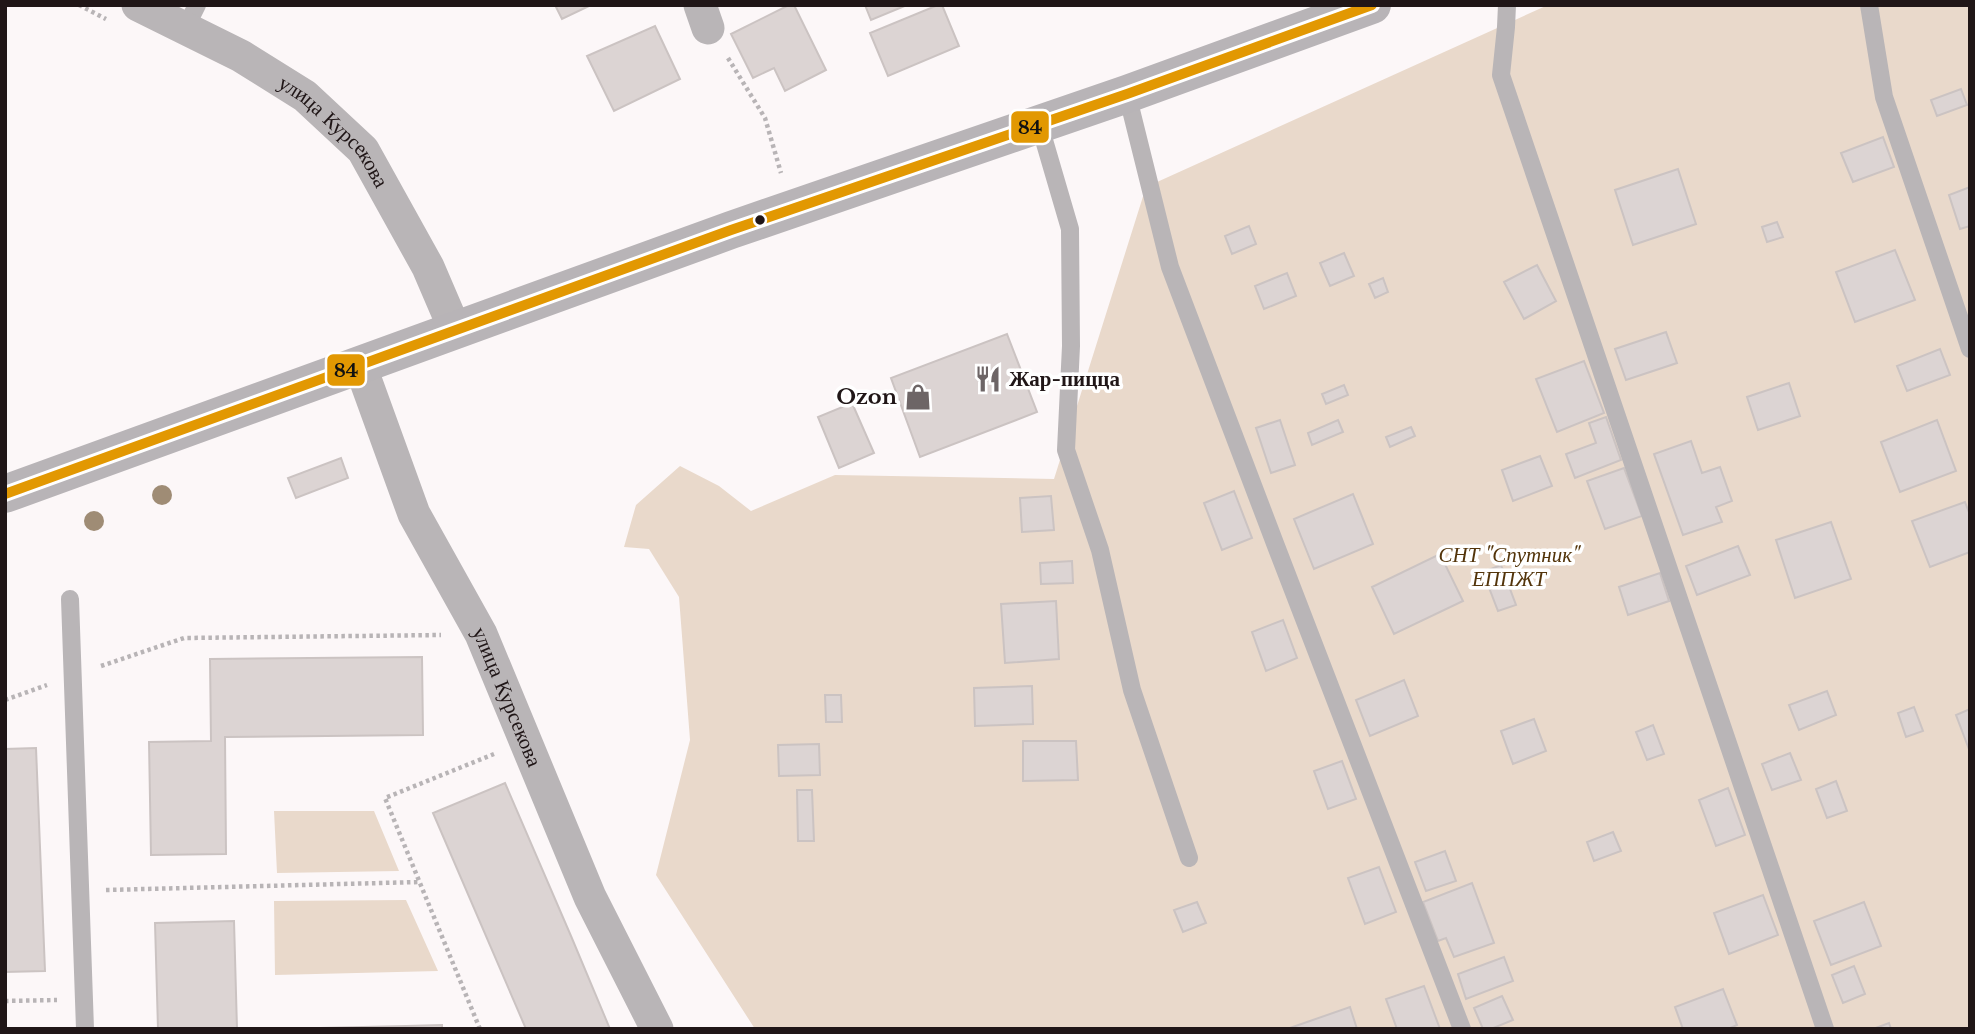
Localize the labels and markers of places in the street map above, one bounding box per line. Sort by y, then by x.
unlabelled marker [753,213,767,227]
restaurant icon: Жар-пицца [973,364,1003,394]
place label: Жар-пицца [1009,366,1120,392]
shop icon: Ozon [903,382,933,412]
place label: Ozon [836,384,897,410]

